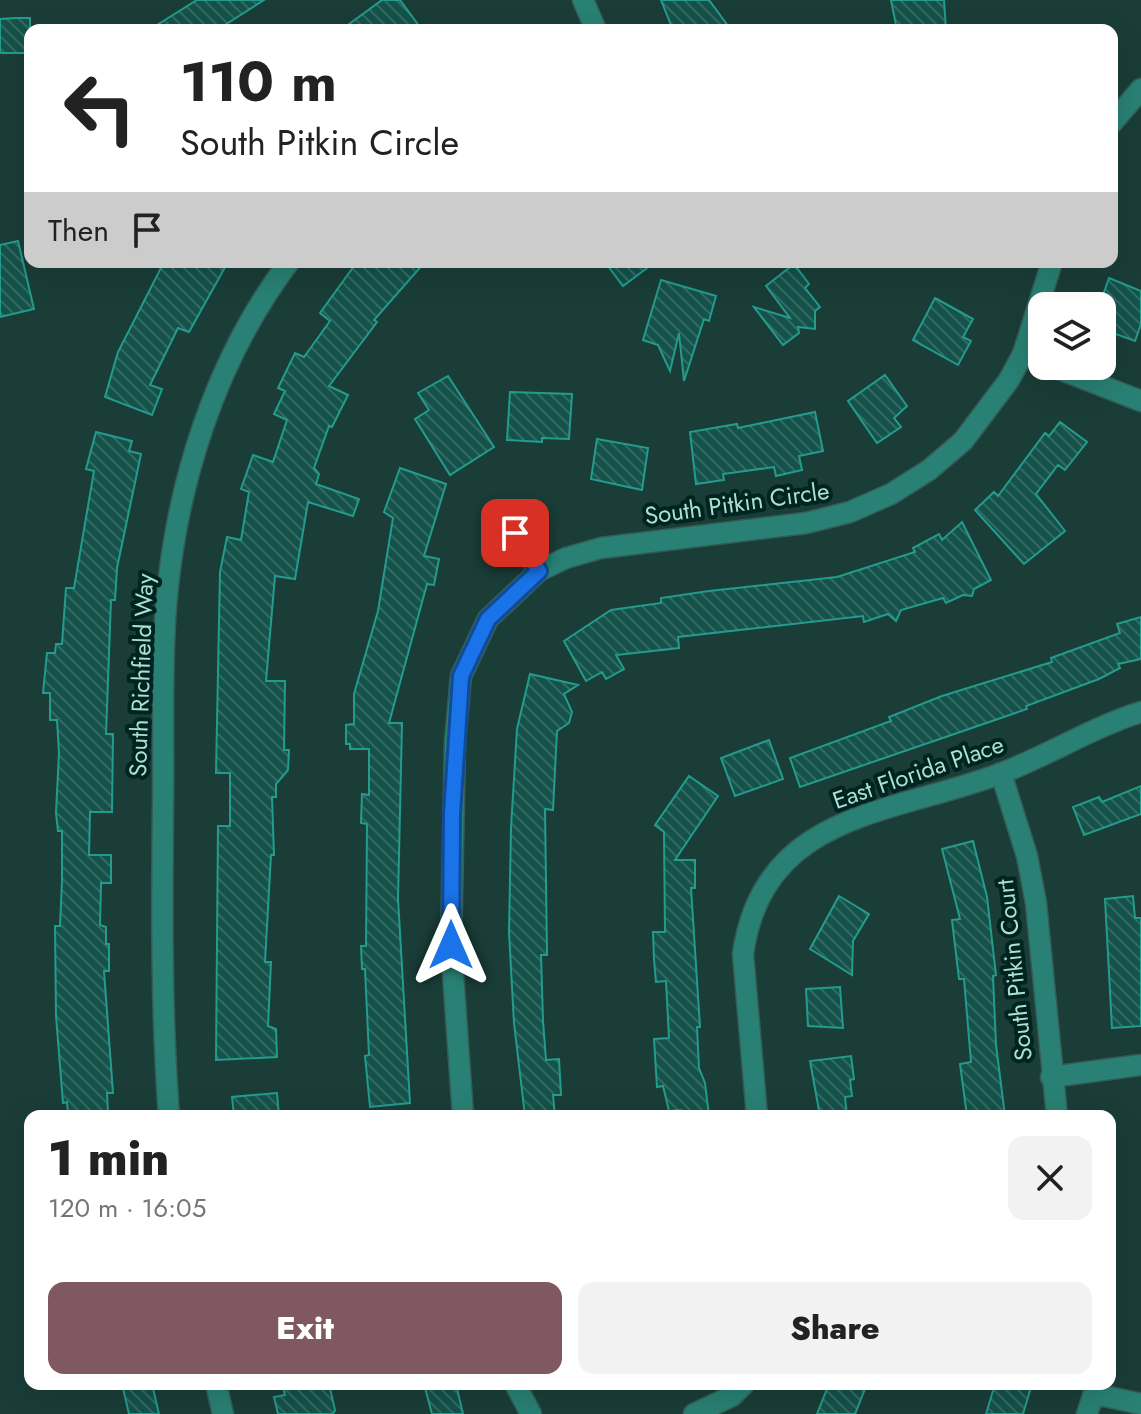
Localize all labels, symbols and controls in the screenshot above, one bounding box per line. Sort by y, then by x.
text: 110 m [180,41,337,122]
icon: left [48,56,152,160]
text: South Pitkin Circle [180,116,459,168]
icon: arrive [125,208,169,252]
text: Then [48,209,109,252]
map controls [1028,292,1116,380]
button: layers [1028,292,1116,380]
street label: South Pitkin Circle [642,473,832,533]
pin [481,499,549,567]
icon: arrive [493,511,537,555]
street label: South Richfield Way [120,572,162,777]
street label: East Florida Place [828,726,1008,818]
street label: South Pitkin Court [987,877,1041,1062]
position arrow [409,903,493,987]
text: 1 min [48,1124,169,1193]
button: close [1008,1136,1092,1220]
text: 120 m · 16:05 [48,1189,206,1227]
button: Exit [48,1282,562,1374]
button: Share [578,1282,1092,1374]

